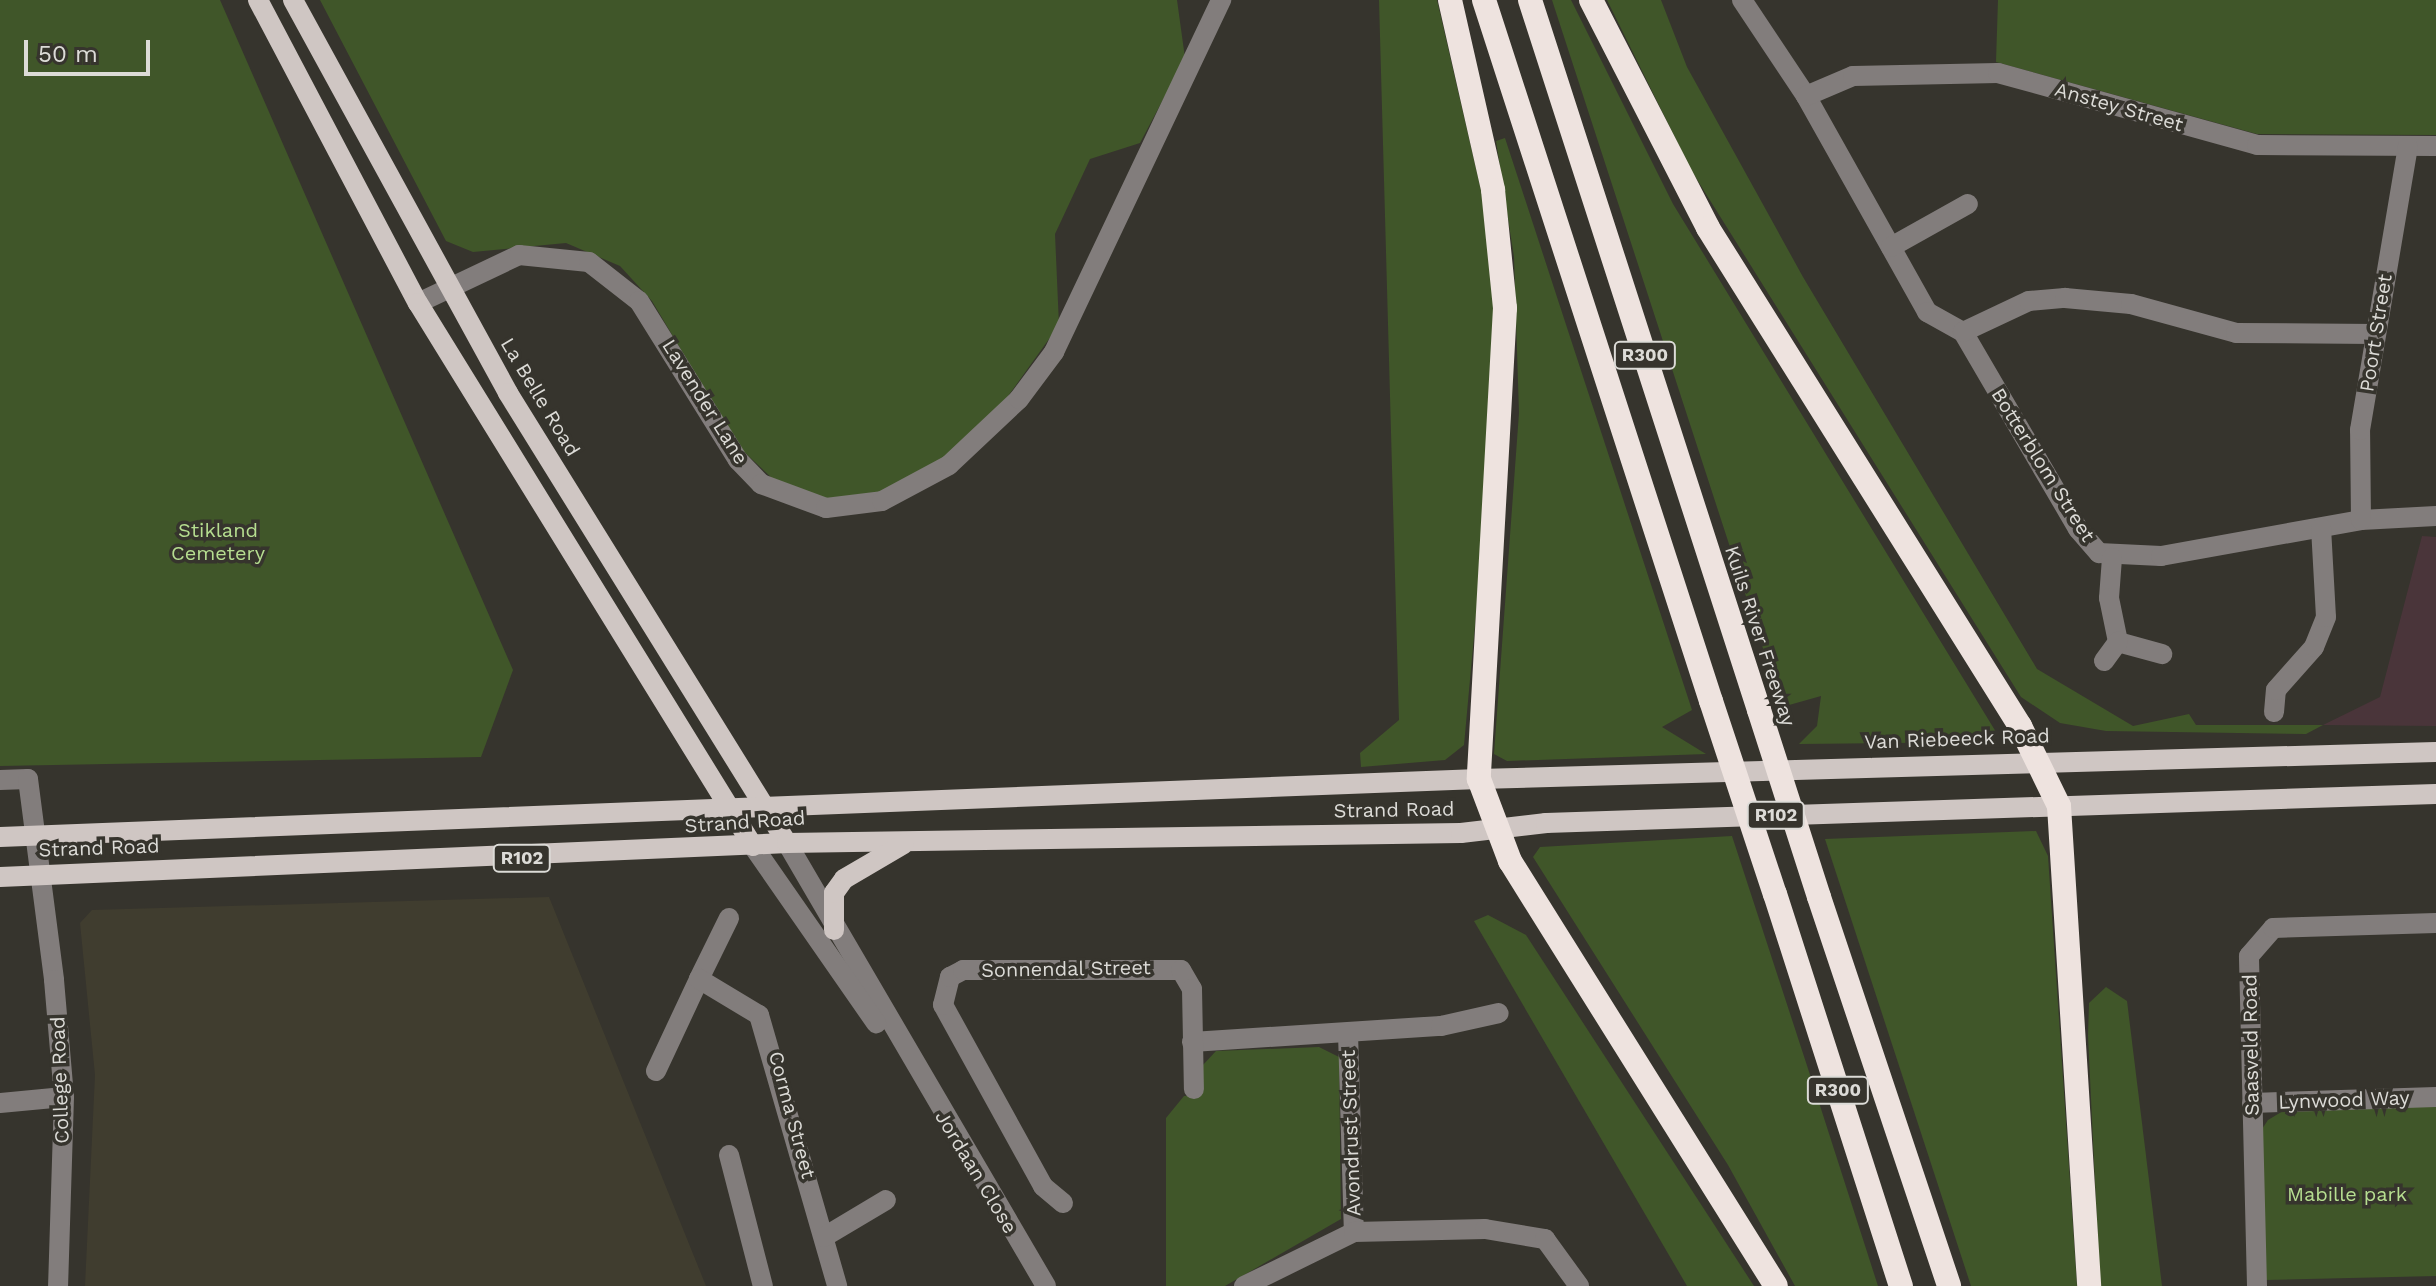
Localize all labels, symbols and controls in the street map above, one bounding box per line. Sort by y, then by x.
scale bar [28,24,154,74]
text: 50 m [38,40,98,68]
street label: Anstey Street [2052,77,2186,137]
street label: Poort Street [2355,272,2397,394]
street label: La Belle Road [495,333,585,461]
street label: Lavender Lane [657,335,753,469]
road number: R300 [1613,341,1677,369]
street label: Botterblom Street [1986,384,2100,546]
park label: Stikland Cemetery [171,519,265,566]
street label: Kuils River Freeway [1719,543,1801,729]
street label: Van Riebeeck Road [1864,724,2050,754]
street label: Strand Road [1333,797,1455,823]
road number: R102 [1746,801,1806,829]
street label: Strand Road [684,806,806,838]
street label: Strand Road [38,834,160,862]
road number: R102 [492,844,552,872]
street label: Sonnendal Street [981,956,1151,982]
street label: Saasveld Road [2238,974,2264,1116]
street label: College Road [46,1016,74,1144]
street label: Corma Street [763,1048,821,1182]
street label: Avondrust Street [1336,1049,1366,1217]
road number: R300 [1806,1076,1870,1104]
street label: Lynwood Way [2278,1086,2410,1114]
street label: Jordaan Close [930,1106,1022,1238]
park label: Mabille park [2287,1182,2407,1206]

